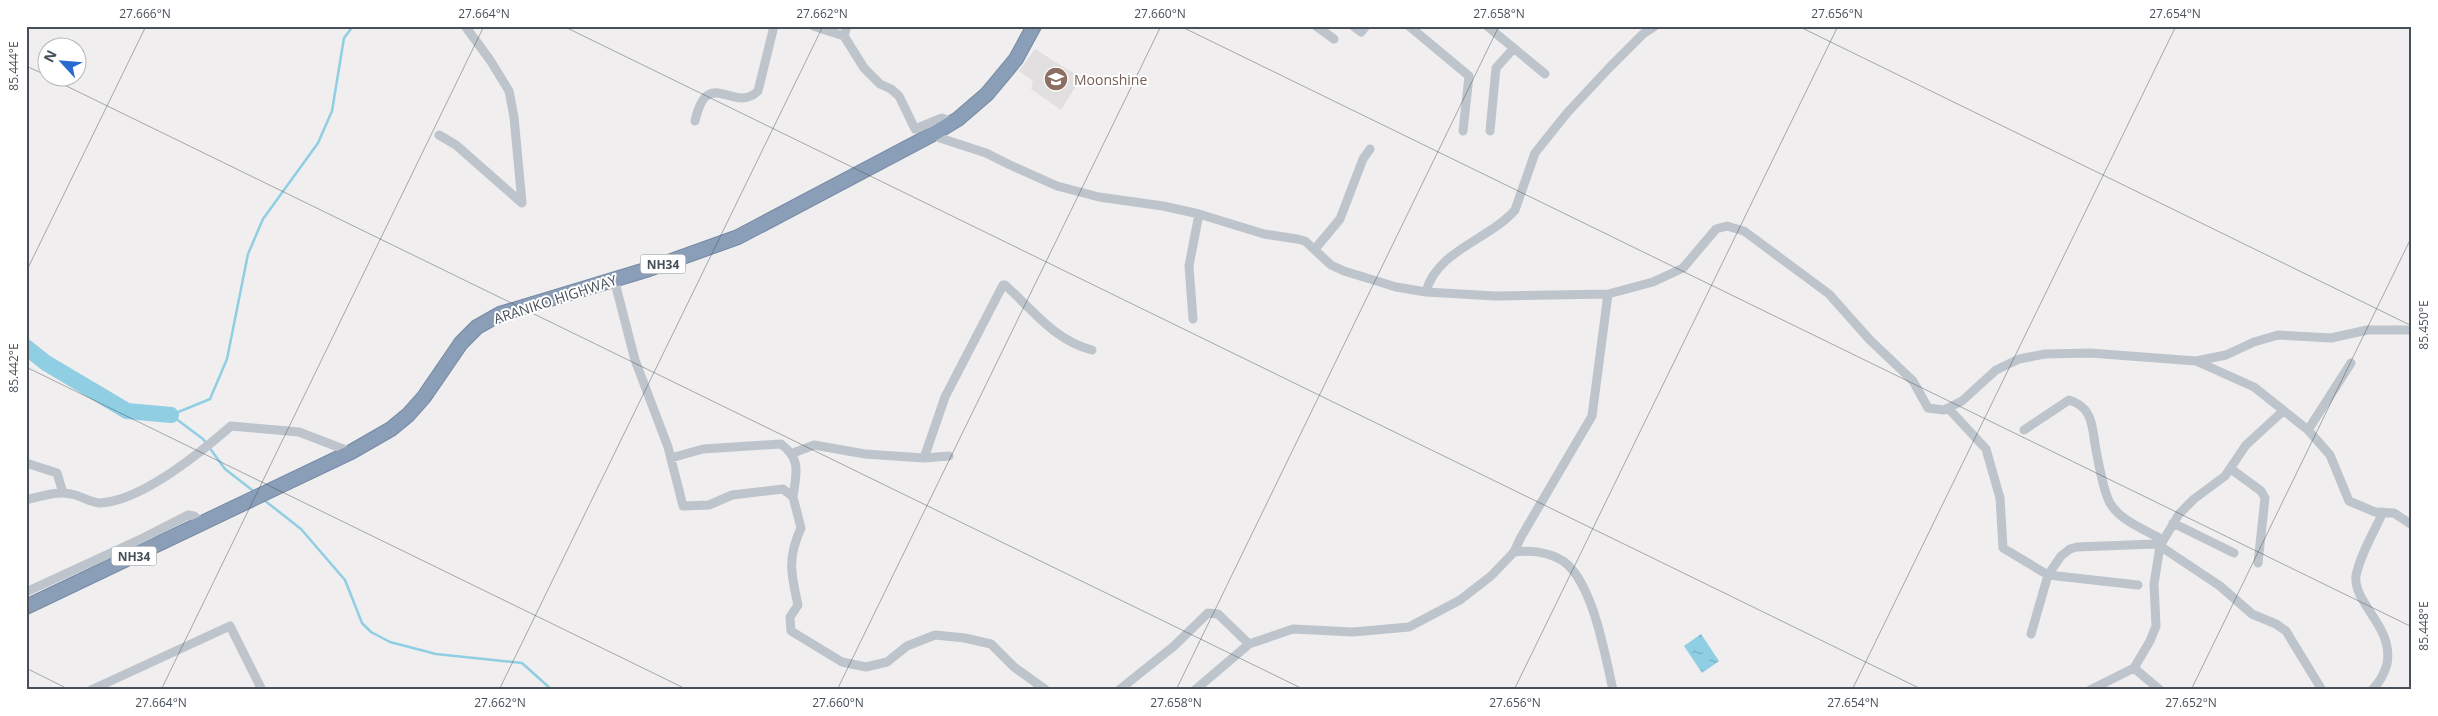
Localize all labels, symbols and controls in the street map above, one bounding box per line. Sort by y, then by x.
text: 27.666°N [119,5,171,22]
text: 27.664°N [458,5,510,22]
text: 27.662°N [796,5,848,22]
text: 27.660°N [1134,5,1186,22]
text: 27.658°N [1473,5,1525,22]
text: 27.656°N [1811,5,1863,22]
text: 27.654°N [2149,5,2201,22]
north arrow [38,38,88,88]
text: 85.444°E [5,41,22,91]
text: N [39,47,61,65]
school or university icon: Moonshine [1043,66,1069,92]
place label: Moonshine [1074,70,1147,89]
road number: NH34 [640,254,686,274]
street label: ARANIKO HIGHWAY [491,270,619,328]
text: 85.450°E [2415,300,2432,350]
text: 85.442°E [5,343,22,393]
road number: NH34 [112,546,156,566]
text: 85.448°E [2415,601,2432,651]
text: 27.664°N [135,694,187,711]
text: 27.662°N [474,694,526,711]
text: 27.660°N [812,694,864,711]
text: 27.658°N [1150,694,1202,711]
text: 27.656°N [1489,694,1541,711]
text: 27.654°N [1827,694,1879,711]
text: 27.652°N [2165,694,2217,711]

